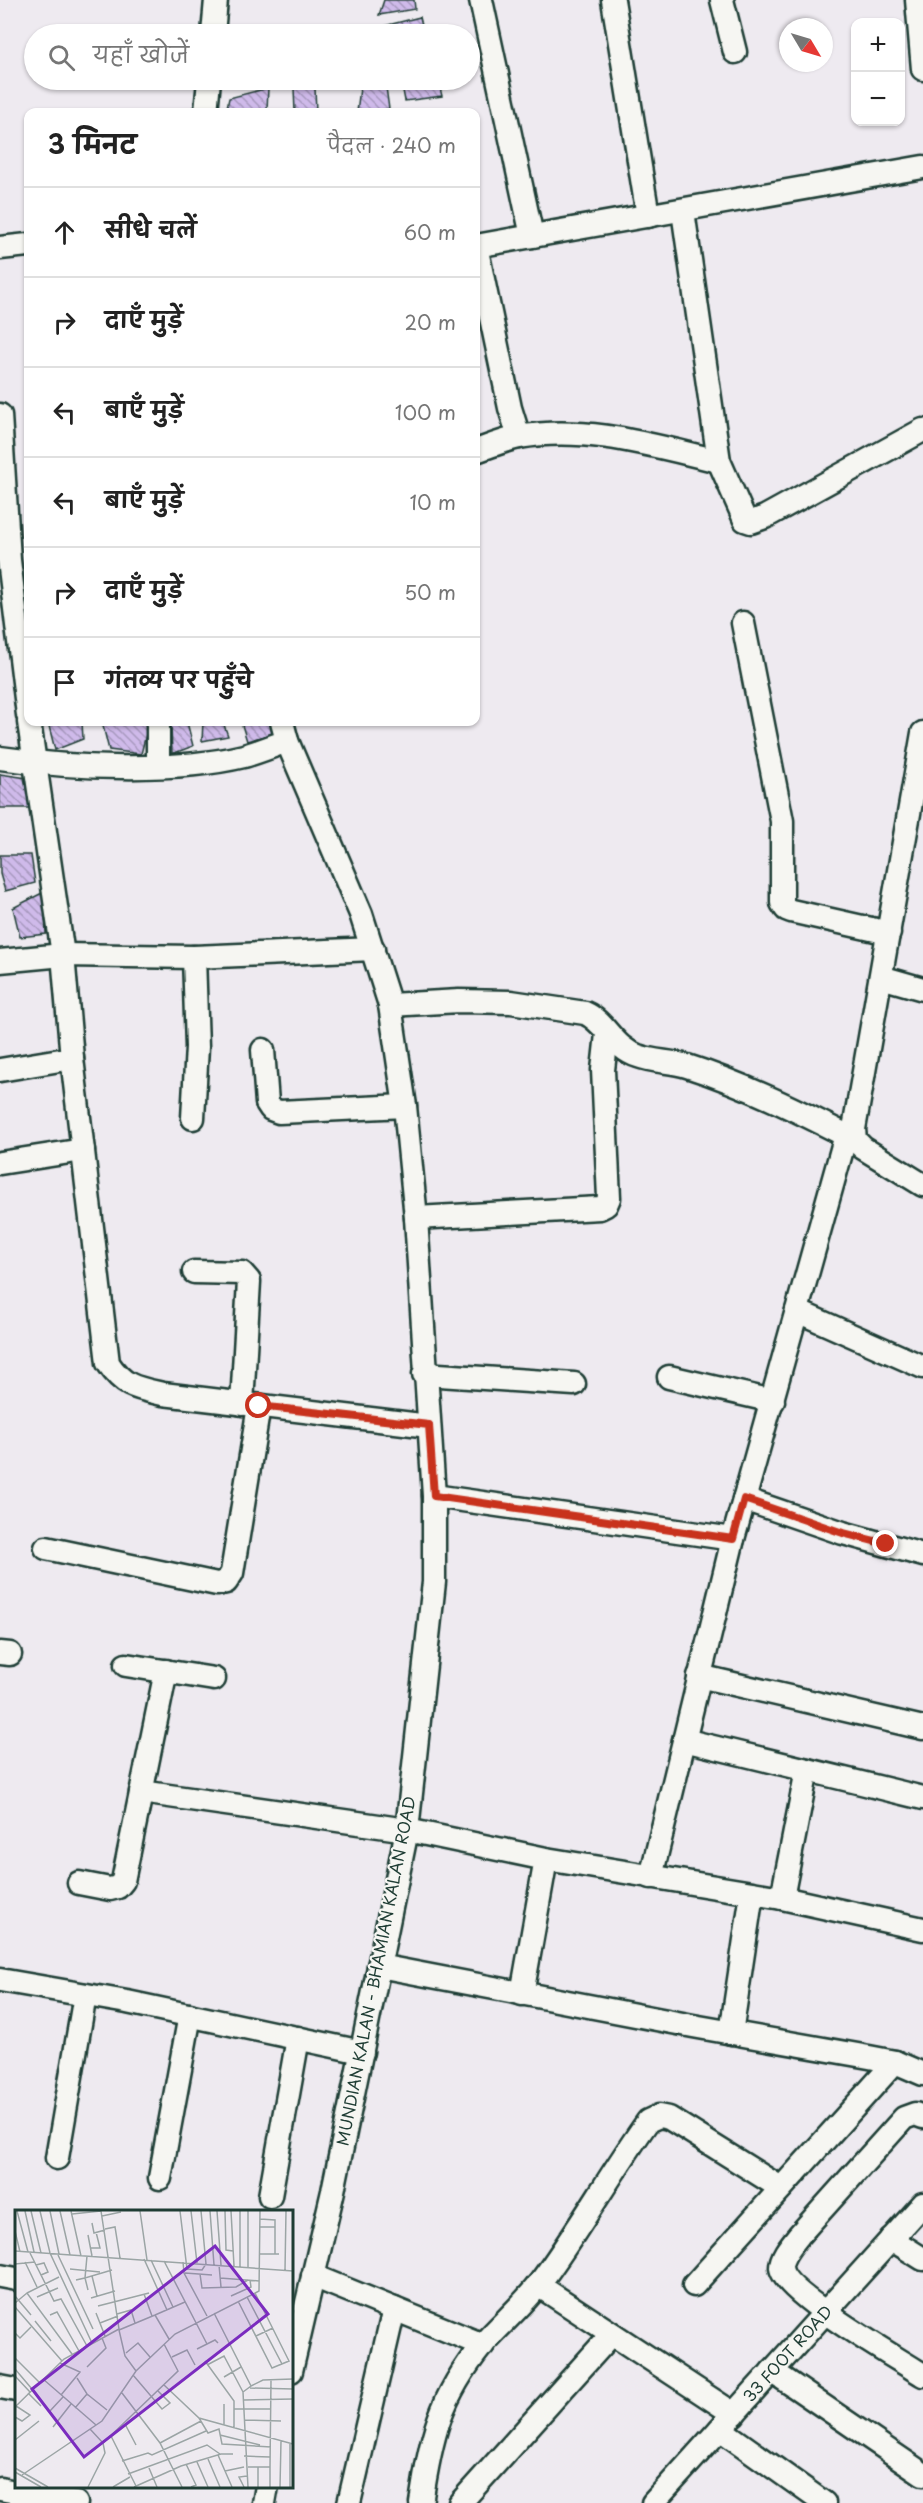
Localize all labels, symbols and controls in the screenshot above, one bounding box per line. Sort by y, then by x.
north arrow [779,18,833,72]
map controls [851,18,905,126]
button: + [851,18,905,72]
search box [24,24,480,90]
text: यहाँ खोजें [93,37,189,70]
icon: search [45,41,78,74]
button: − [851,72,905,126]
text: 3 मिनट [48,124,136,163]
text: पैदल · 240 m [327,130,456,160]
text: सीधे चलें [105,212,197,245]
icon: ahead [48,216,81,249]
text: 60 m [404,217,456,247]
text: दाएँ मुड़ें [105,302,183,335]
icon: right [48,306,81,339]
text: 20 m [404,307,456,337]
text: बाएँ मुड़ें [105,392,184,425]
icon: left [48,396,81,429]
text: 100 m [395,397,456,427]
text: बाएँ मुड़ें [105,482,184,515]
icon: left [48,486,81,519]
text: 10 m [409,487,456,517]
text: दाएँ मुड़ें [105,572,183,605]
icon: right [48,576,81,609]
text: 50 m [404,577,456,607]
text: गंतव्य पर पहुँचे [105,662,253,695]
icon: arrive [48,666,81,699]
route start [245,1392,271,1418]
route end [872,1530,898,1556]
street label: MUNDIAN KALAN - BHAMIAN KALAN ROAD [329,1794,421,2148]
inset map [15,2210,292,2488]
street label: 33 FOOT ROAD [737,2299,837,2407]

